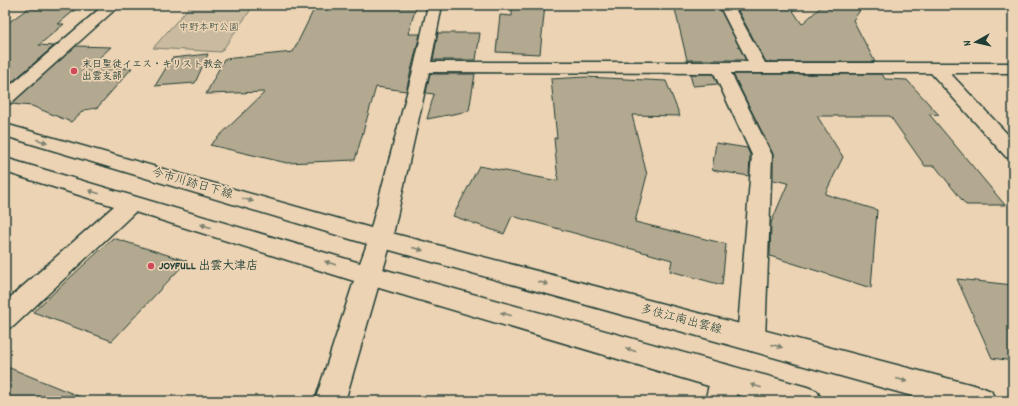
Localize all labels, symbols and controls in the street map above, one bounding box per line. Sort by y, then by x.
park label: 中野本町公園 [179,21,239,35]
north arrow [956,22,996,62]
text: N [960,39,976,47]
place label: 末日聖徒イエス・キリスト教会 出雲支部 [82,58,223,84]
marker: 末日聖徒イエス・キリスト教会 出雲支部 [69,66,79,76]
one-way arrow [36,138,49,144]
street label: 今市川跡日下線 [149,164,235,204]
one-way arrow [88,189,100,195]
one-way arrow [242,197,254,203]
one-way arrow [200,223,212,229]
one-way arrow [412,246,424,252]
place label: JOYFULL 出雲大津店 [159,258,258,275]
one-way arrow [324,260,336,266]
marker: JOYFULL 出雲大津店 [146,261,156,271]
one-way arrow [537,280,549,286]
street label: 多伎江南出雲線 [638,301,724,339]
one-way arrow [500,311,512,317]
one-way arrow [771,343,783,349]
one-way arrow [625,347,637,353]
one-way arrow [896,377,909,383]
one-way arrow [750,383,762,389]

